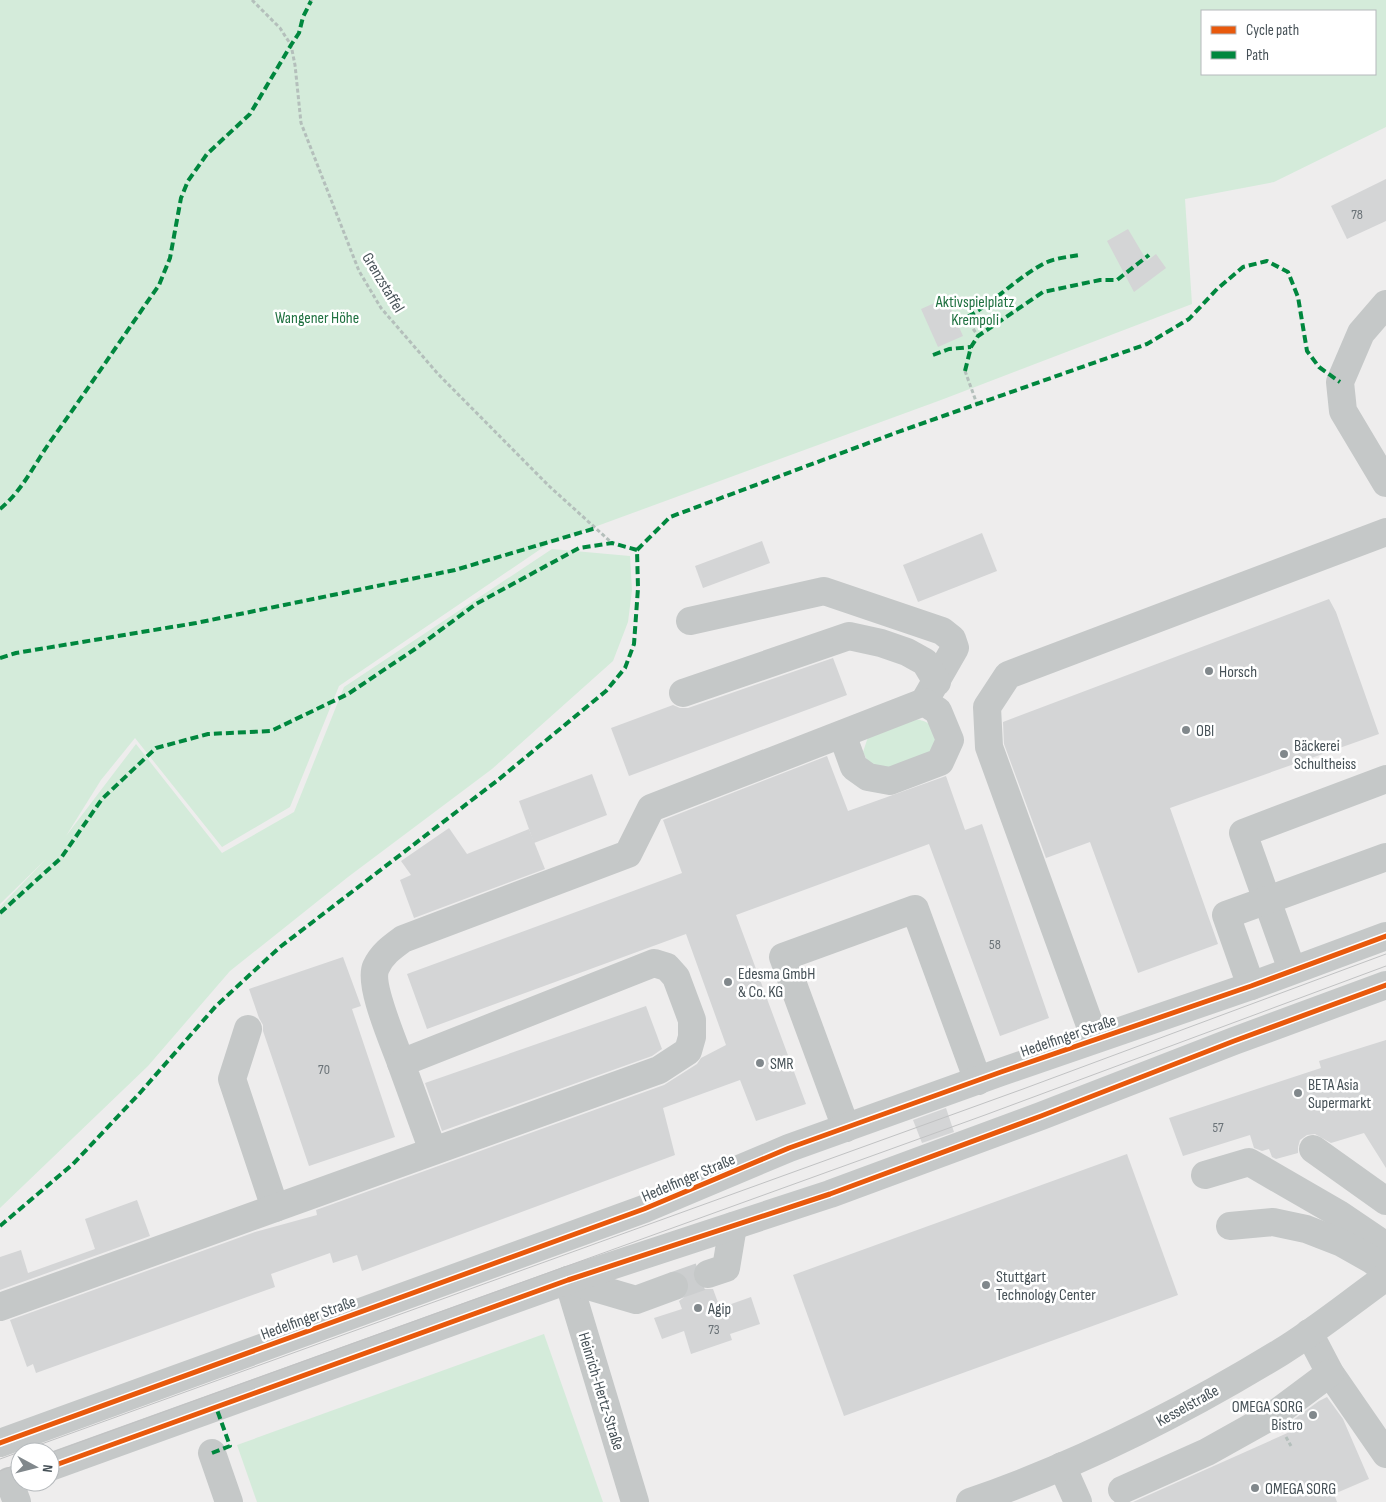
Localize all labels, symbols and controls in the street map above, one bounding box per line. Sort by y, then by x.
legend [1201,10,1376,75]
text: Cycle path [1246,21,1299,40]
text: Path [1246,46,1269,65]
house number: 78 [1351,206,1363,223]
street label: Grenzstaffel [357,249,408,316]
park label: Aktivspielplatz Krempoli [935,293,1014,330]
park label: Wangener Höhe [275,309,359,328]
place label: Horsch [1219,663,1257,682]
marker: Horsch [1203,665,1215,677]
place label: OBI [1196,722,1214,741]
marker: OBI [1180,724,1192,736]
place label: Bäckerei Schultheiss [1294,737,1356,774]
marker: Bäckerei Schultheiss [1278,748,1290,760]
house number: 58 [989,936,1001,953]
place label: Edesma GmbH & Co. KG [738,965,815,1002]
marker: Edesma GmbH & Co. KG [722,976,734,988]
street label: Hedelfinger Straße [1018,1011,1119,1062]
place label: SMR [770,1055,794,1074]
marker: SMR [754,1057,766,1069]
house number: 70 [318,1061,330,1078]
place label: BETA Asia Supermarkt [1308,1076,1371,1113]
marker: BETA Asia Supermarkt [1292,1087,1304,1099]
house number: 57 [1212,1119,1224,1136]
street label: Hedelfinger Straße [639,1150,738,1207]
place label: Stuttgart Technology Center [996,1268,1096,1305]
marker: Stuttgart Technology Center [980,1279,992,1291]
street label: Hedelfinger Straße [258,1292,359,1344]
place label: Agip [707,1300,731,1319]
marker: Agip [692,1302,704,1314]
house number: 73 [708,1321,720,1338]
street label: Heinrich-Hertz-Straße [574,1330,628,1453]
street label: Kesselstraße [1153,1381,1222,1431]
place label: OMEGA SORG Bistro [1232,1398,1303,1435]
marker: OMEGA SORG Bistro [1307,1409,1319,1421]
north arrow [10,1442,60,1492]
text: N [39,1464,56,1473]
place label: OMEGA SORG [1265,1480,1336,1499]
marker: OMEGA SORG [1249,1482,1261,1494]

